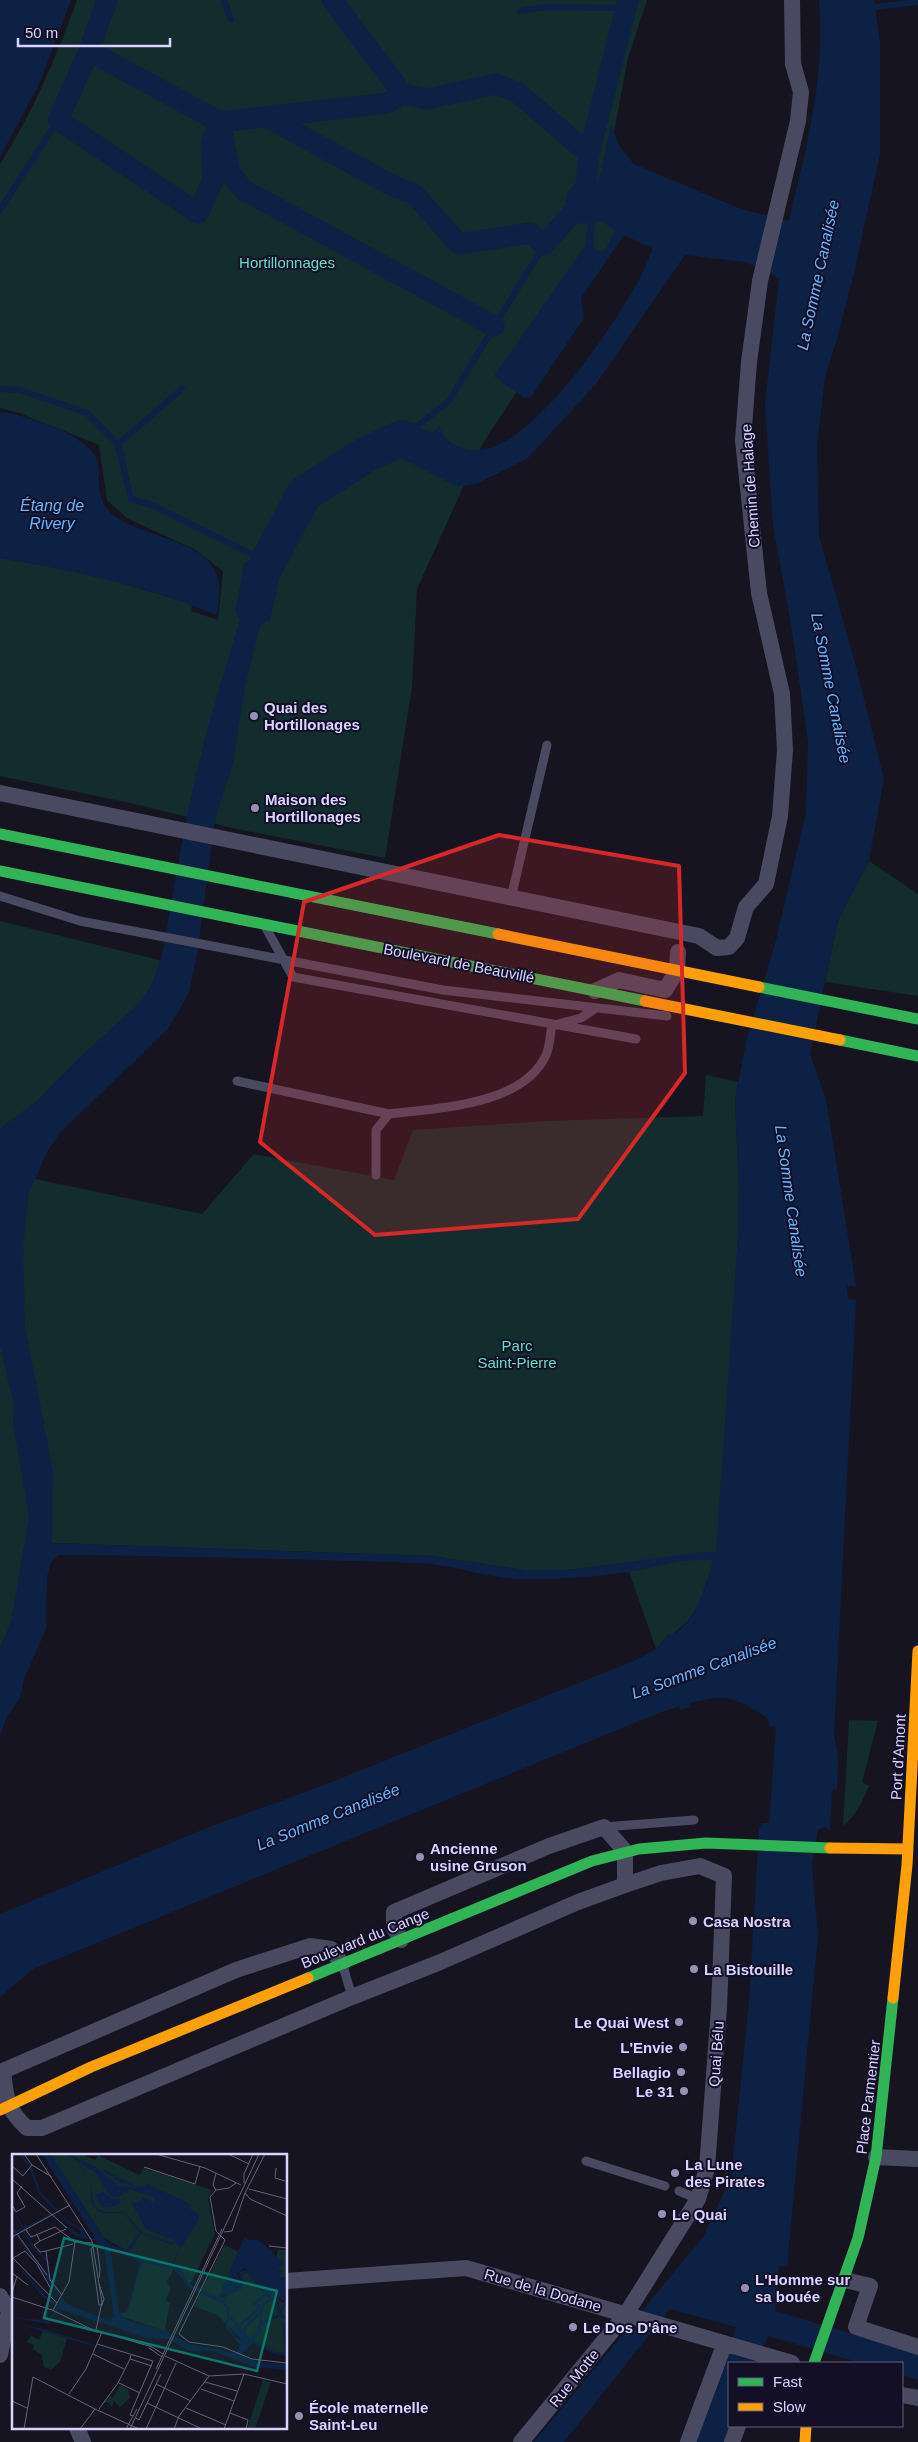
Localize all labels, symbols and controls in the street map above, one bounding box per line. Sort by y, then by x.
scale bar [18,15,170,47]
text: 50 m [25,24,58,41]
water label: La Somme Canalisée [794,198,842,352]
park label: Hortillonnages [239,254,335,271]
street label: Chemin de Halage [737,423,763,549]
water label: Étang de Rivery [20,496,84,532]
water label: La Somme Canalisée [808,611,854,765]
place label: Quai des Hortillonages [264,699,360,733]
marker: Quai des Hortillonages [248,710,260,722]
place label: Maison des Hortillonages [265,791,361,825]
marker: Maison des Hortillonages [249,802,261,814]
street label: Boulevard de Beauvillé [382,940,536,986]
water label: La Somme Canalisée [772,1124,810,1278]
park label: Parc Saint-Pierre [477,1337,557,1371]
water label: La Somme Canalisée [629,1634,779,1702]
street label: Port d'Amont [887,1713,909,1801]
water label: La Somme Canalisée [254,1780,402,1854]
place label: Ancienne usine Gruson [430,1840,527,1874]
marker: Ancienne usine Gruson [414,1851,426,1863]
street label: Boulevard du Cange [298,1905,432,1971]
place label: Casa Nostra [703,1913,791,1930]
marker: Casa Nostra [687,1915,699,1927]
place label: La Bistouille [704,1961,793,1978]
marker: La Bistouille [688,1963,700,1975]
place label: Le Quai West [574,2014,669,2031]
marker: Le Quai West [673,2016,685,2028]
street label: Quai Bélu [705,2021,727,2087]
place label: L'Envie [620,2039,673,2056]
street label: Place Parmentier [853,2039,883,2155]
marker: L'Envie [677,2041,689,2053]
place label: Bellagio [613,2064,671,2081]
marker: Bellagio [675,2066,687,2078]
place label: Le 31 [636,2083,674,2100]
marker: Le 31 [678,2085,690,2097]
inset map [12,2154,288,2430]
place label: La Lune des Pirates [685,2156,765,2190]
marker: La Lune des Pirates [669,2167,681,2179]
place label: Le Quai [672,2206,727,2223]
marker: Le Quai [656,2208,668,2220]
street label: Rue de la Dodane [483,2265,603,2315]
place label: L'Homme sur sa bouée [755,2271,850,2305]
marker: L'Homme sur sa bouée [739,2282,751,2294]
place label: Le Dos D'âne [583,2319,677,2336]
marker: Le Dos D'âne [567,2321,579,2333]
street label: Rue Motte [546,2346,602,2410]
legend [728,2362,903,2427]
text: Fast [773,2373,803,2390]
text: Slow [773,2398,806,2415]
place label: École maternelle Saint-Leu [309,2399,428,2433]
marker: École maternelle Saint-Leu [293,2410,305,2422]

